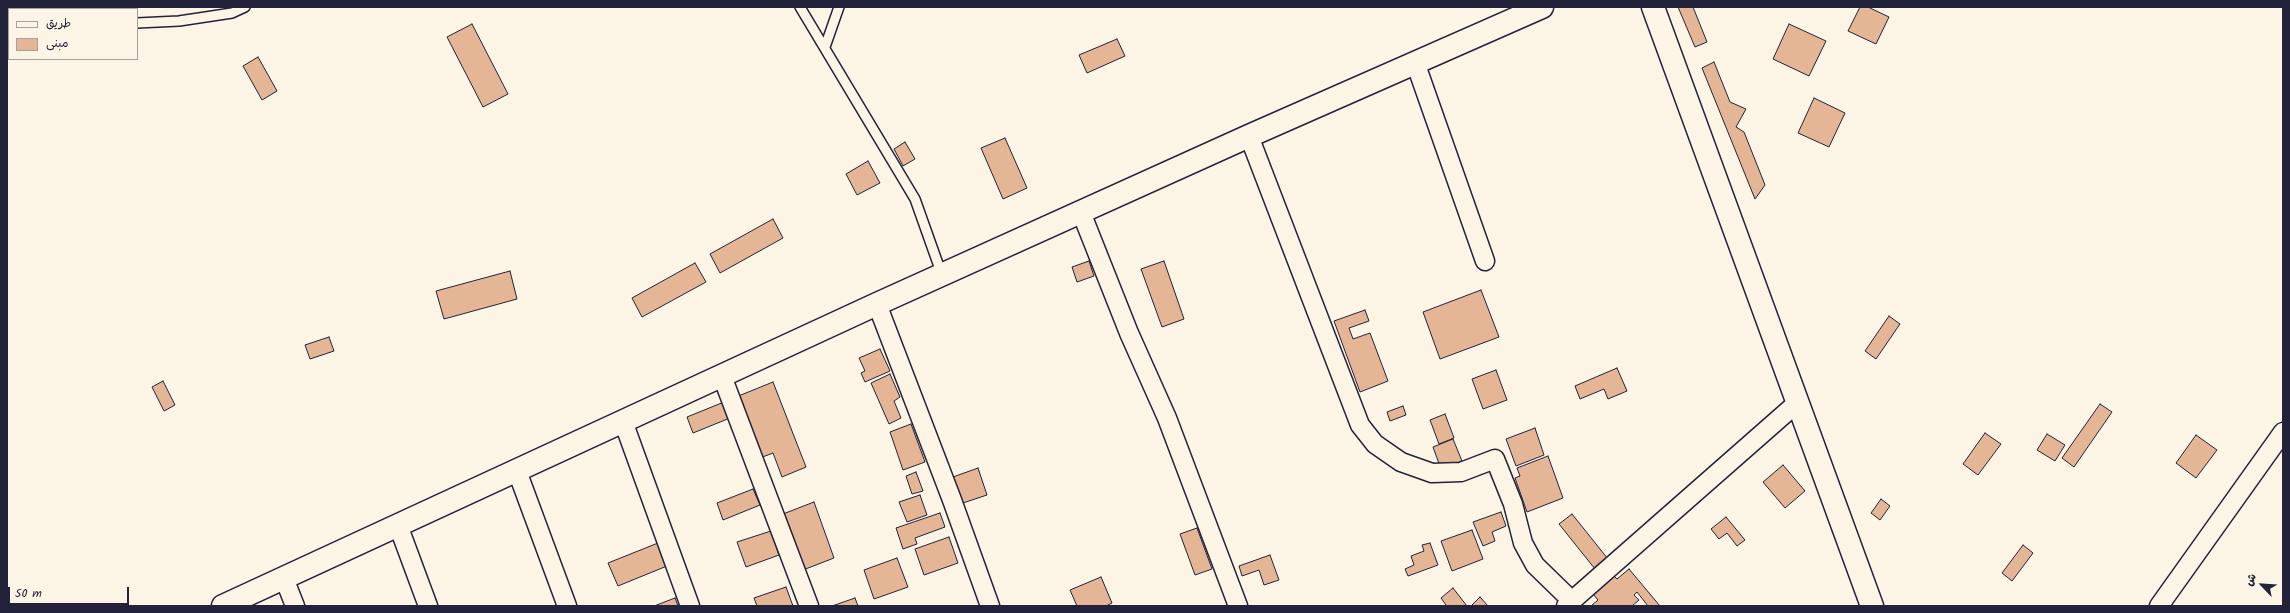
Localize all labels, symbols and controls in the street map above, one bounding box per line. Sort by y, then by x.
legend [8,8,138,60]
text: طريق [46,14,71,33]
text: مبنى [46,34,69,53]
north arrow [2242,565,2282,605]
text: ش [2240,571,2262,589]
scale bar [10,579,131,605]
text: 50 m [15,584,42,603]

